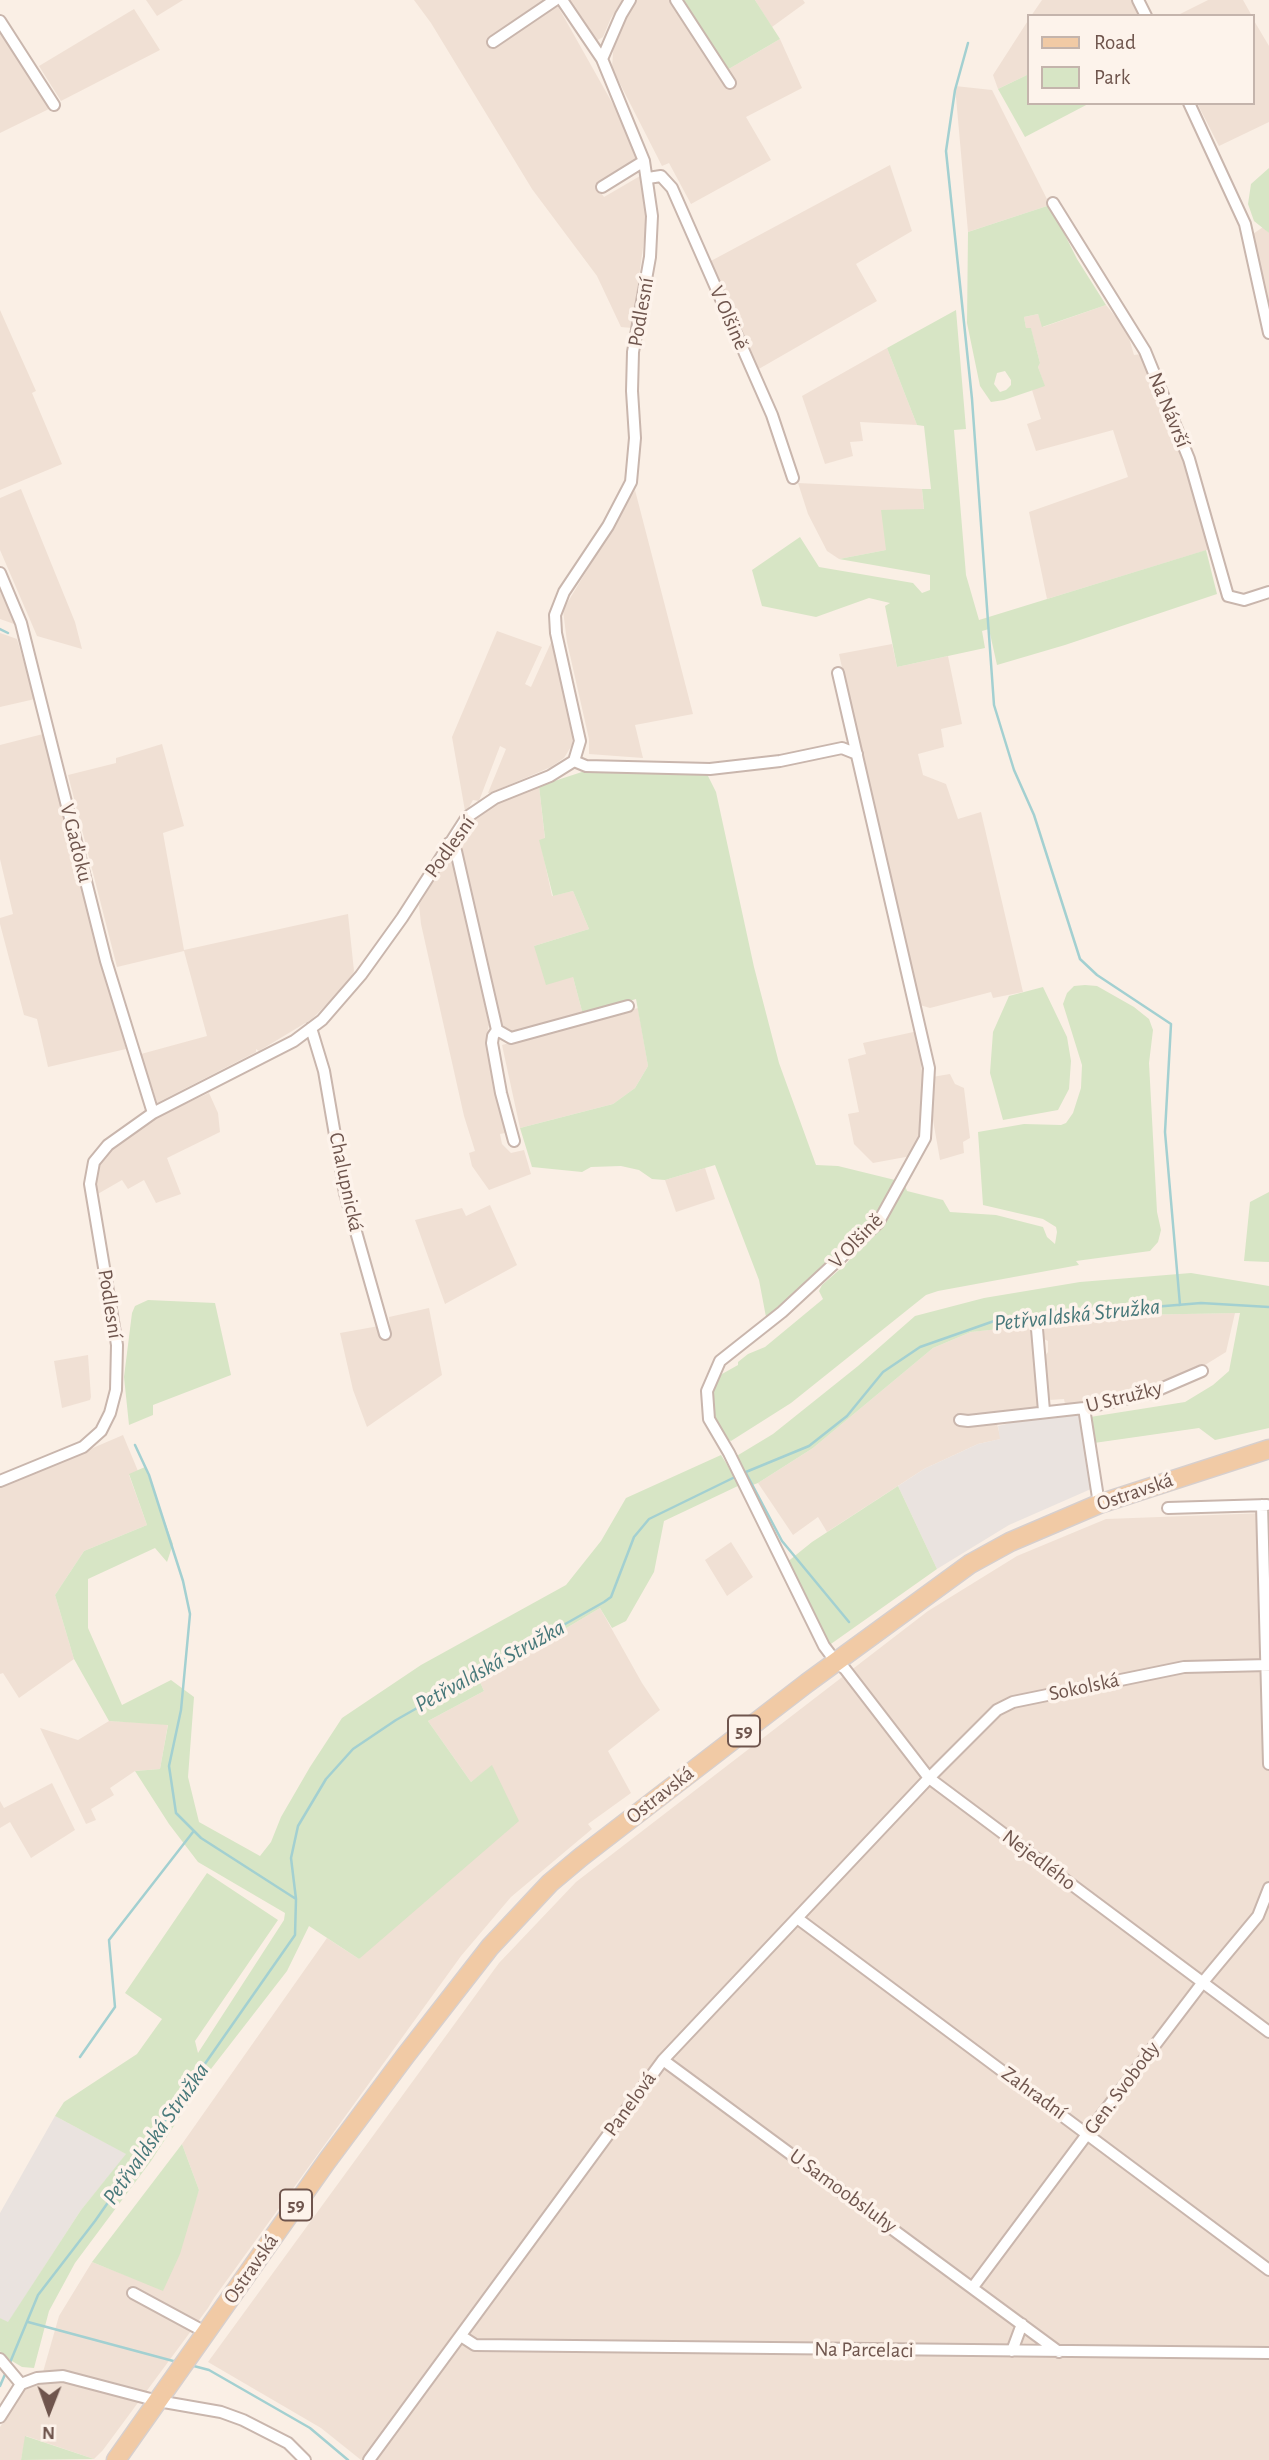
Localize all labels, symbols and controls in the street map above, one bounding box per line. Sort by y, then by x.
legend [1028,14,1255,105]
text: Road [1094,32,1136,53]
text: Park [1094,67,1130,88]
street label: Podlesní [623,275,659,349]
street label: V Olšině [704,282,754,354]
street label: Na Návrší [1143,369,1195,451]
street label: V Gaďoku [54,801,98,885]
street label: Podlesní [419,811,481,883]
street label: Chalupnická [323,1130,369,1234]
street label: V Olšině [824,1208,888,1274]
street label: Podlesní [92,1268,128,1340]
water label: Petřvaldská Stružka [993,1293,1161,1337]
street label: U Stružky [1083,1375,1165,1419]
street label: Ostravská [1093,1467,1177,1517]
water label: Petřvaldská Stružka [410,1613,570,1719]
street label: Sokolská [1047,1667,1121,1707]
road number: 59 [728,1716,760,1746]
street label: Ostravská [621,1761,699,1829]
street label: Nejedlého [997,1824,1081,1896]
street label: Gen. Svobody [1079,2036,1165,2140]
water label: Petřvaldská Stružka [97,2058,215,2210]
street label: Zahradní [996,2061,1072,2125]
street label: Panelová [598,2067,662,2141]
street label: U Samoobsluhy [784,2143,902,2239]
road number: 59 [280,2190,312,2220]
street label: Ostravská [218,2229,284,2309]
street label: Na Parcelaci [814,2337,914,2363]
north arrow [14,2376,84,2446]
text: N [42,2423,55,2442]

